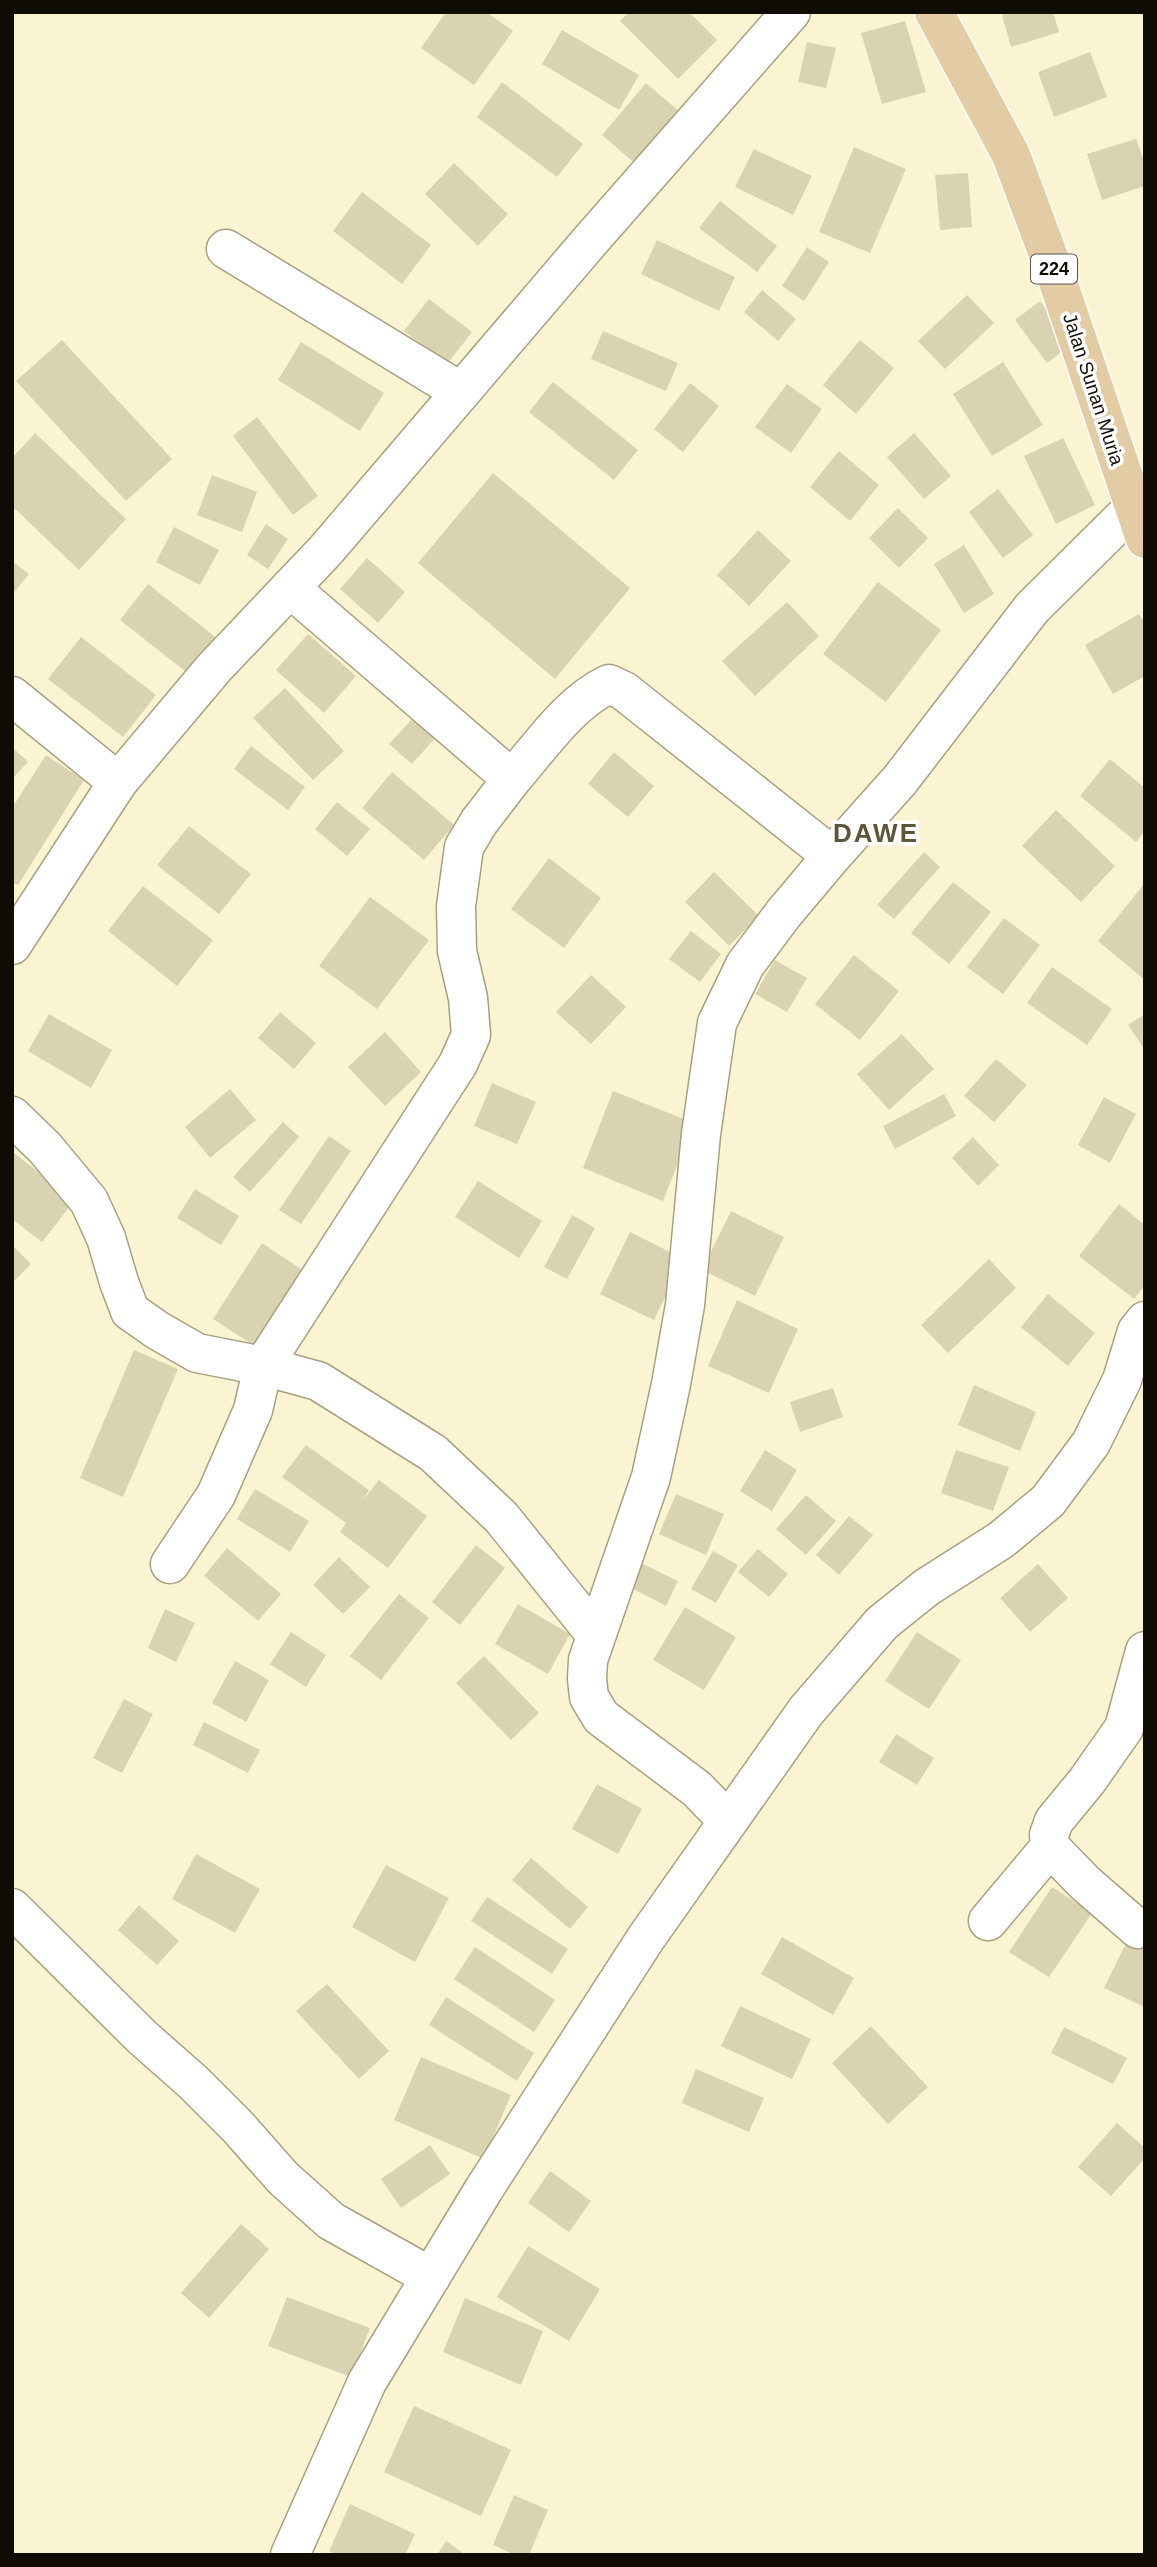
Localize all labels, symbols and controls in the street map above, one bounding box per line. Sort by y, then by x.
road number: 224 [1031,255,1077,284]
street label: Jalan Sunan Muria [1059,311,1128,468]
district label: DAWE [833,818,919,848]

